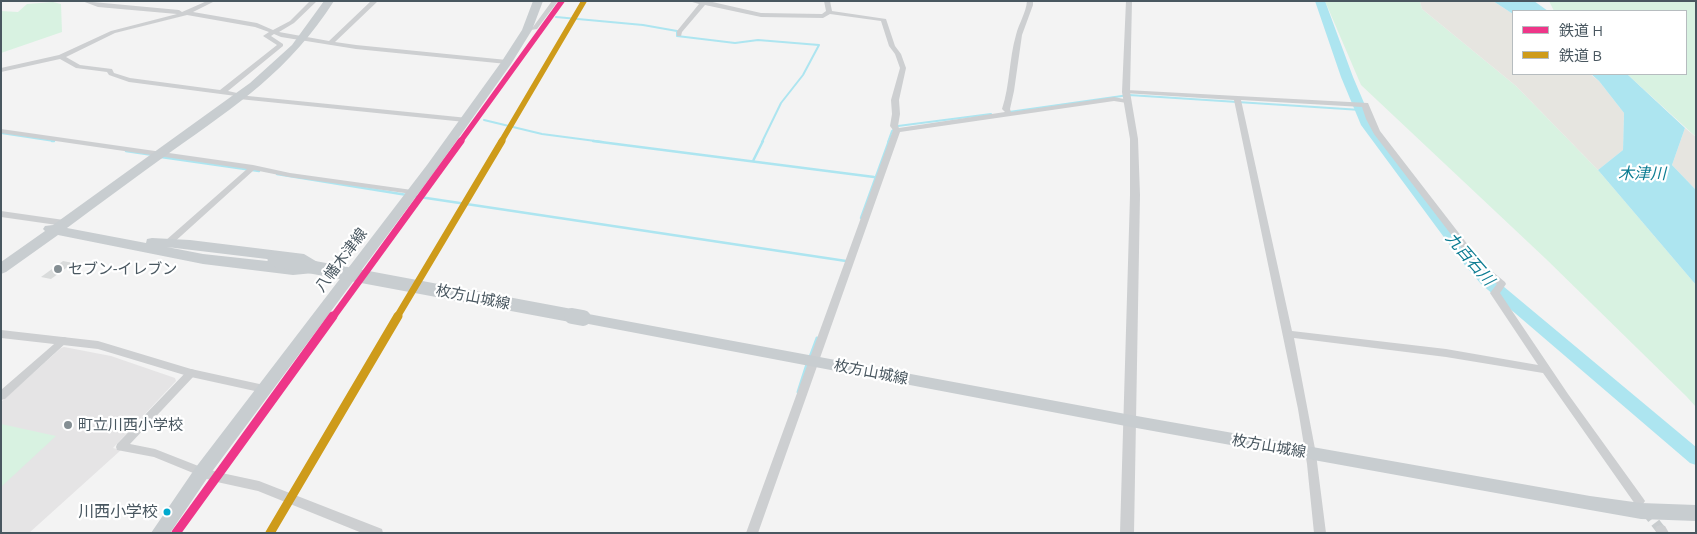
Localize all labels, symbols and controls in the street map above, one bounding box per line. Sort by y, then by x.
legend [1512,10,1687,75]
text: 鉄道 H [1559,22,1603,39]
text: 鉄道 B [1559,47,1602,64]
water label: 木津川 [1618,164,1666,184]
street label: 八幡木津線 [311,225,371,295]
water label: 九百石川 [1442,229,1498,289]
place label: セブン-イレブン [68,260,177,278]
marker: セブン-イレブン [52,263,64,275]
street label: 枚方山城線 [434,281,512,313]
street label: 枚方山城線 [832,356,910,388]
place label: 町立川西小学校 [78,416,183,434]
marker: 町立川西小学校 [62,419,74,431]
street label: 枚方山城線 [1231,431,1307,461]
place label: 川西小学校 [78,502,158,522]
marker: 川西小学校 [162,507,172,517]

